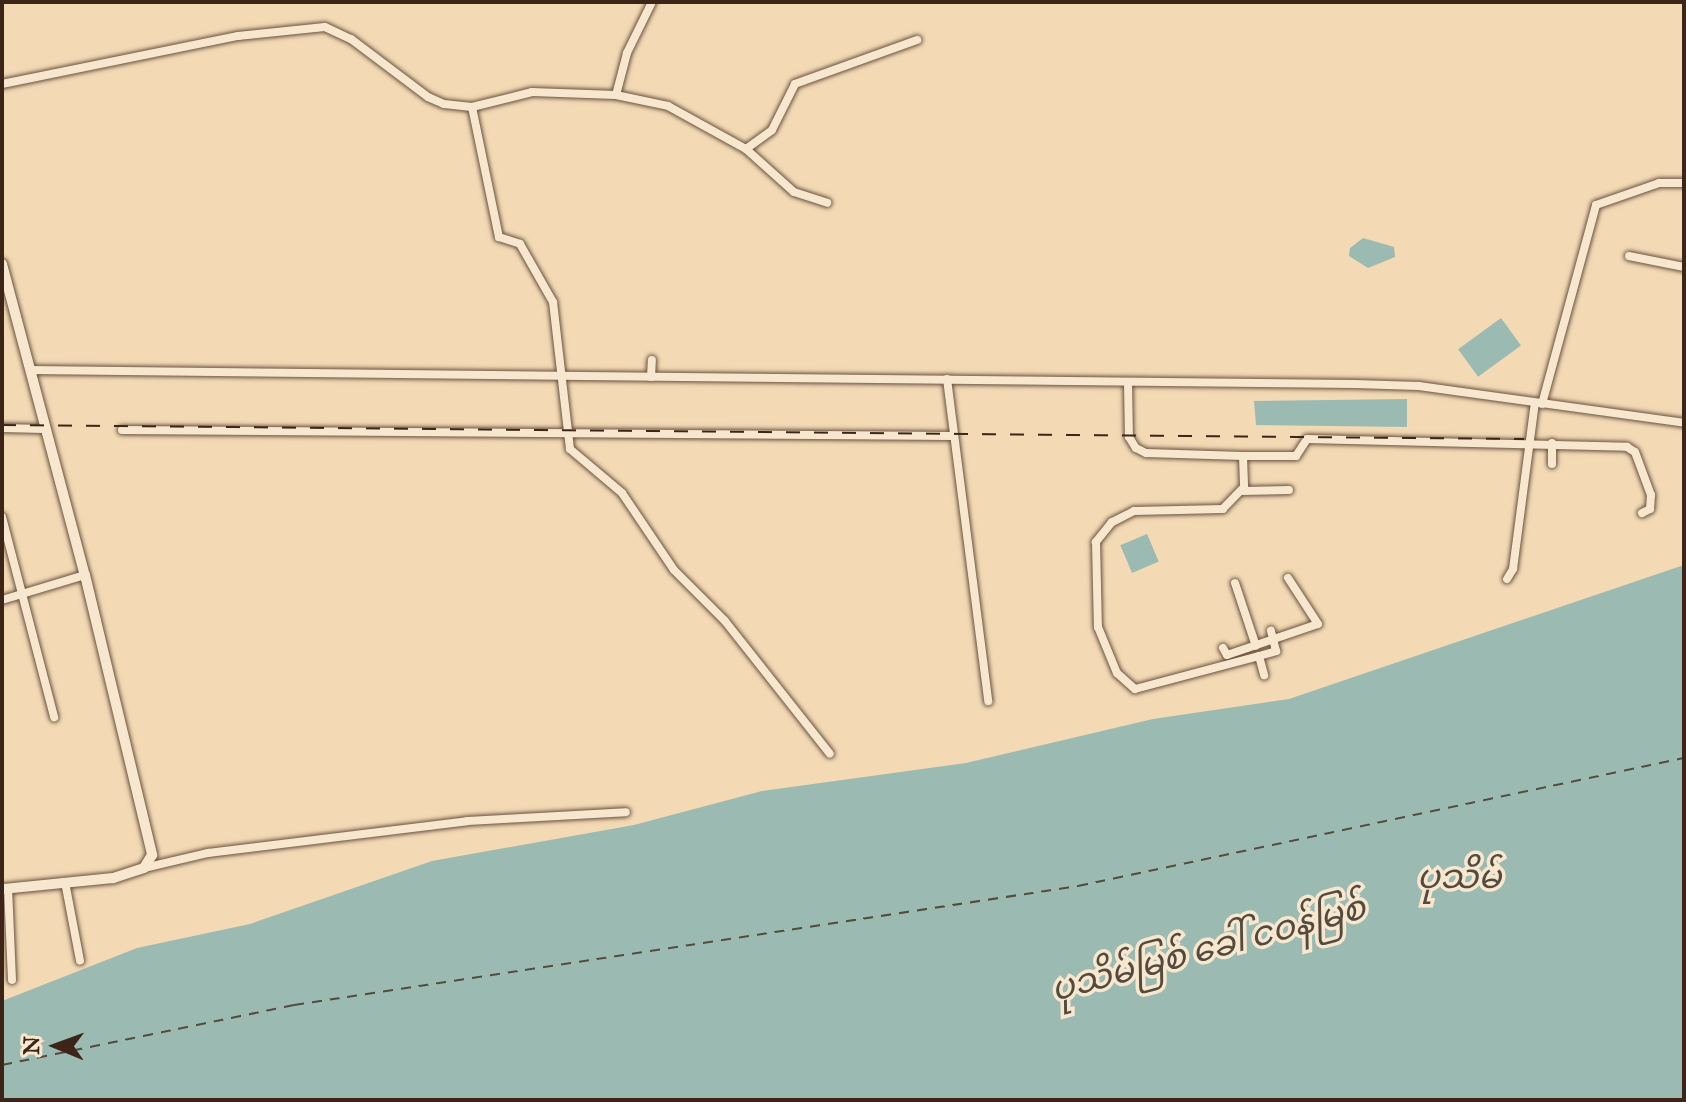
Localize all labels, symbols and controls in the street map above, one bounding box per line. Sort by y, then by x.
water label: ပုသိမ် [1417,857,1501,897]
water label: ပုသိမ်မြစ် ခေါ် ငဝန်မြစ် [1046,886,1370,1010]
north arrow [16,1006,96,1086]
text: N [18,1036,45,1055]

